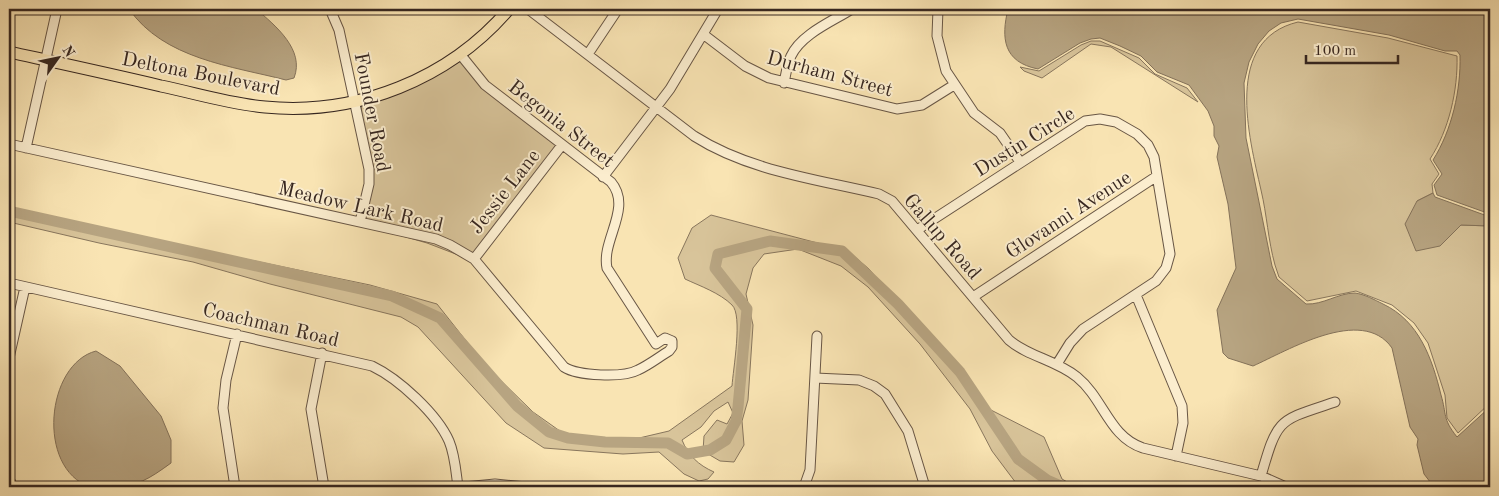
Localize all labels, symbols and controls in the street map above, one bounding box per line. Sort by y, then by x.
north arrow [32,32,82,82]
scale bar [1306,32,1399,64]
text: N [59,43,77,60]
text: 100 m [1314,44,1356,59]
street label: Durham Street [764,48,895,101]
street label: Deltona Boulevard [120,50,281,100]
street label: Founder Road [350,51,392,174]
street label: Begonia Street [504,77,618,172]
street label: Dustin Circle [971,104,1079,181]
street label: Jessie Lane [467,146,544,238]
street label: Glovanni Avenue [1003,168,1135,264]
street label: Meadow Lark Road [276,179,445,237]
street label: Gallup Road [899,191,984,284]
street label: Coachman Road [200,301,341,351]

